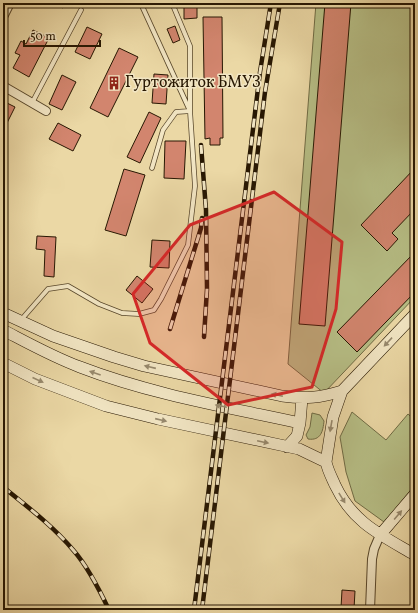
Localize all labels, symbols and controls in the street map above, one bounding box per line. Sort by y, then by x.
scale bar [24,22,100,48]
text: 50 m [30,29,56,45]
place label: Гуртожиток БМУЗ [125,72,261,94]
building icon: Гуртожиток БМУЗ [106,75,122,91]
one-way arrow [383,337,393,347]
one-way arrow [143,363,156,369]
one-way arrow [89,369,101,375]
one-way arrow [32,377,43,383]
one-way arrow [270,392,283,398]
one-way arrow [215,402,227,408]
one-way arrow [155,417,167,423]
one-way arrow [328,420,334,432]
one-way arrow [257,439,269,445]
one-way arrow [338,493,346,503]
one-way arrow [393,509,402,520]

